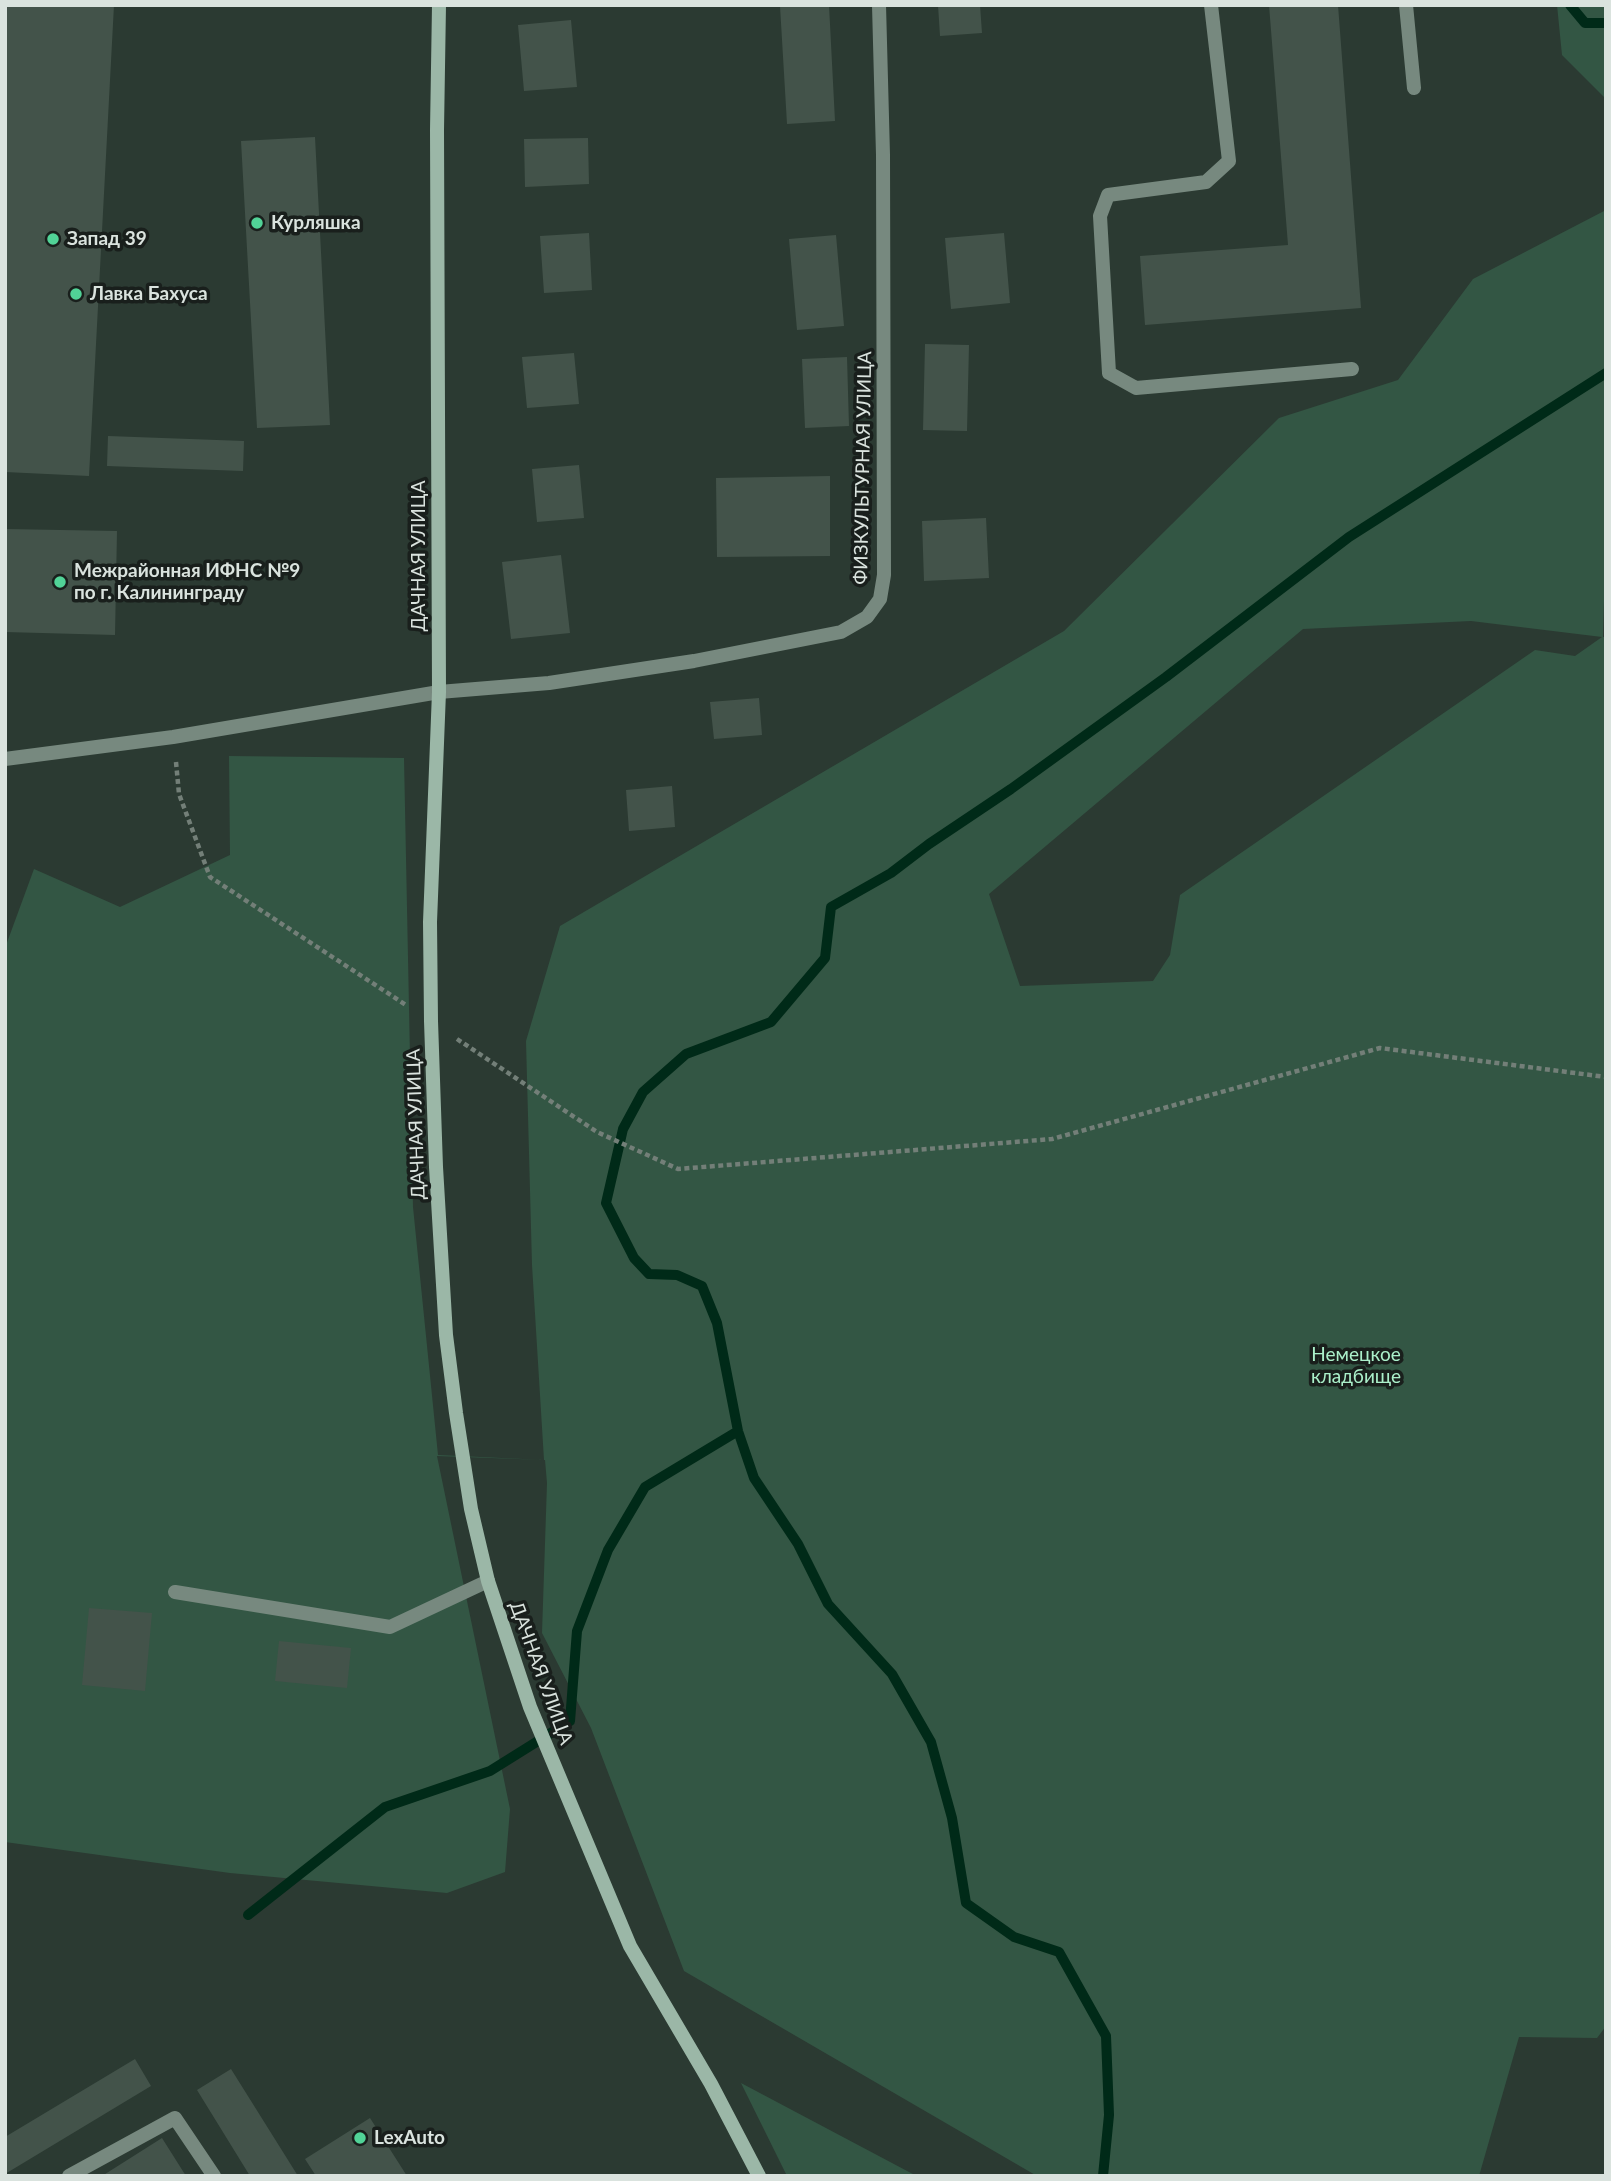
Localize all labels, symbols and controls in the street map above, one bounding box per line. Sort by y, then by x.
place label: Курляшка [271,212,361,234]
marker: Курляшка [249,215,265,231]
place label: Запад 39 [67,228,147,250]
marker: Запад 39 [45,231,61,247]
place label: Лавка Бахуса [90,283,208,305]
marker: Лавка Бахуса [68,286,84,302]
street label: ФИЗКУЛЬТУРНАЯ УЛИЦА [850,351,876,585]
street label: ДАЧНАЯ УЛИЦА [408,481,430,631]
place label: Межрайонная ИФНС №9 по г. Калининграду [74,560,300,604]
marker: Межрайонная ИФНС №9 по г. Калининграду [52,574,68,590]
street label: ДАЧНАЯ УЛИЦА [402,1048,430,1200]
park label: Немецкое кладбище [1311,1344,1401,1388]
street label: ДАЧНАЯ УЛИЦА [504,1598,578,1748]
place label: LexAuto [374,2127,445,2149]
marker: LexAuto [352,2130,368,2146]

